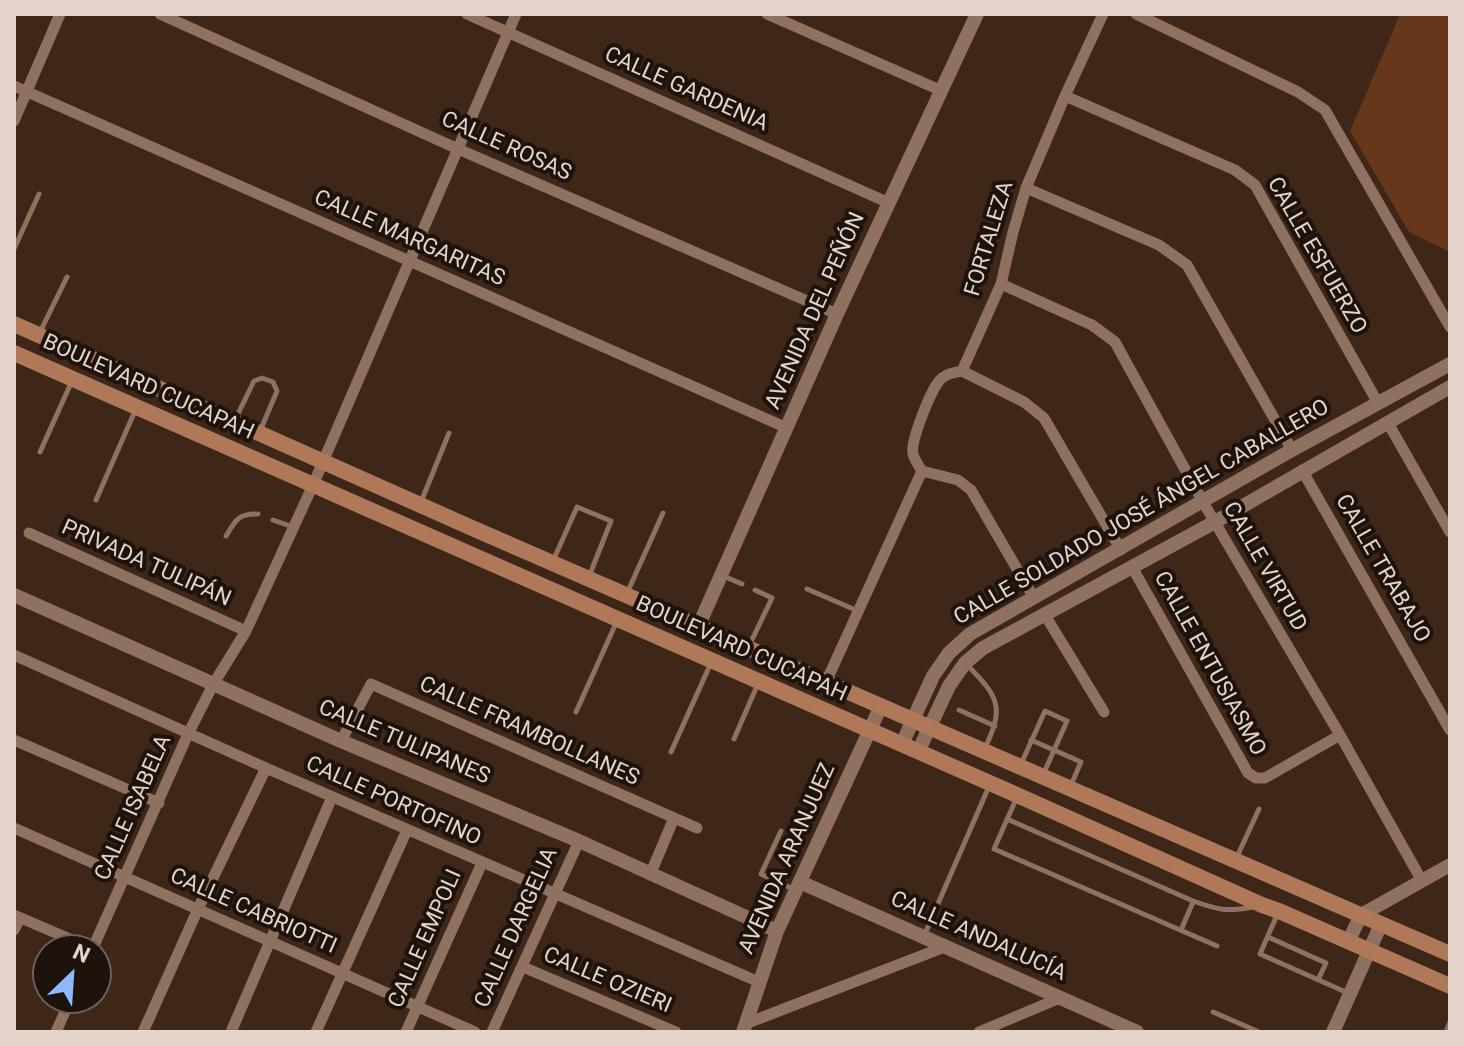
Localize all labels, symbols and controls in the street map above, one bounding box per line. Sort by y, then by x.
street label: CALLE GARDENIA [600,42,772,138]
street label: CALLE ROSAS [437,107,575,187]
street label: CALLE ESFUERZO [1260,173,1372,339]
street label: FORTALEZA [960,178,1020,300]
street label: CALLE MARGARITAS [310,185,508,293]
street label: AVENIDA DEL PEÑÓN [761,208,871,414]
street label: BOULEVARD CUCAPAH [38,330,258,446]
street label: CALLE SOLDADO JOSÉ ÁNGEL CABALLERO [950,394,1334,632]
street label: CALLE TRABAJO [1329,490,1435,648]
street label: CALLE VIRTUD [1216,498,1312,636]
street label: PRIVADA TULIPÁN [57,515,235,613]
street label: CALLE ENTUSIASMO [1147,567,1271,761]
street label: BOULEVARD CUCAPAH [631,592,851,708]
street label: CALLE FRAMBOLLANES [415,672,643,792]
street label: CALLE TULIPANES [314,695,494,791]
street label: CALLE ISABELA [90,731,178,885]
street label: CALLE PORTOFINO [301,752,485,852]
street label: AVENIDA ARANJUEZ [734,760,842,958]
street label: CALLE DARGELIA [470,844,564,1012]
street label: CALLE CABRIOTTI [166,863,340,961]
street label: CALLE EMPOLI [384,866,468,1012]
street label: CALLE ANDALUCÍA [886,886,1070,988]
north arrow [32,934,112,1014]
text: N [69,939,94,968]
street label: CALLE OZIERI [539,942,675,1020]

